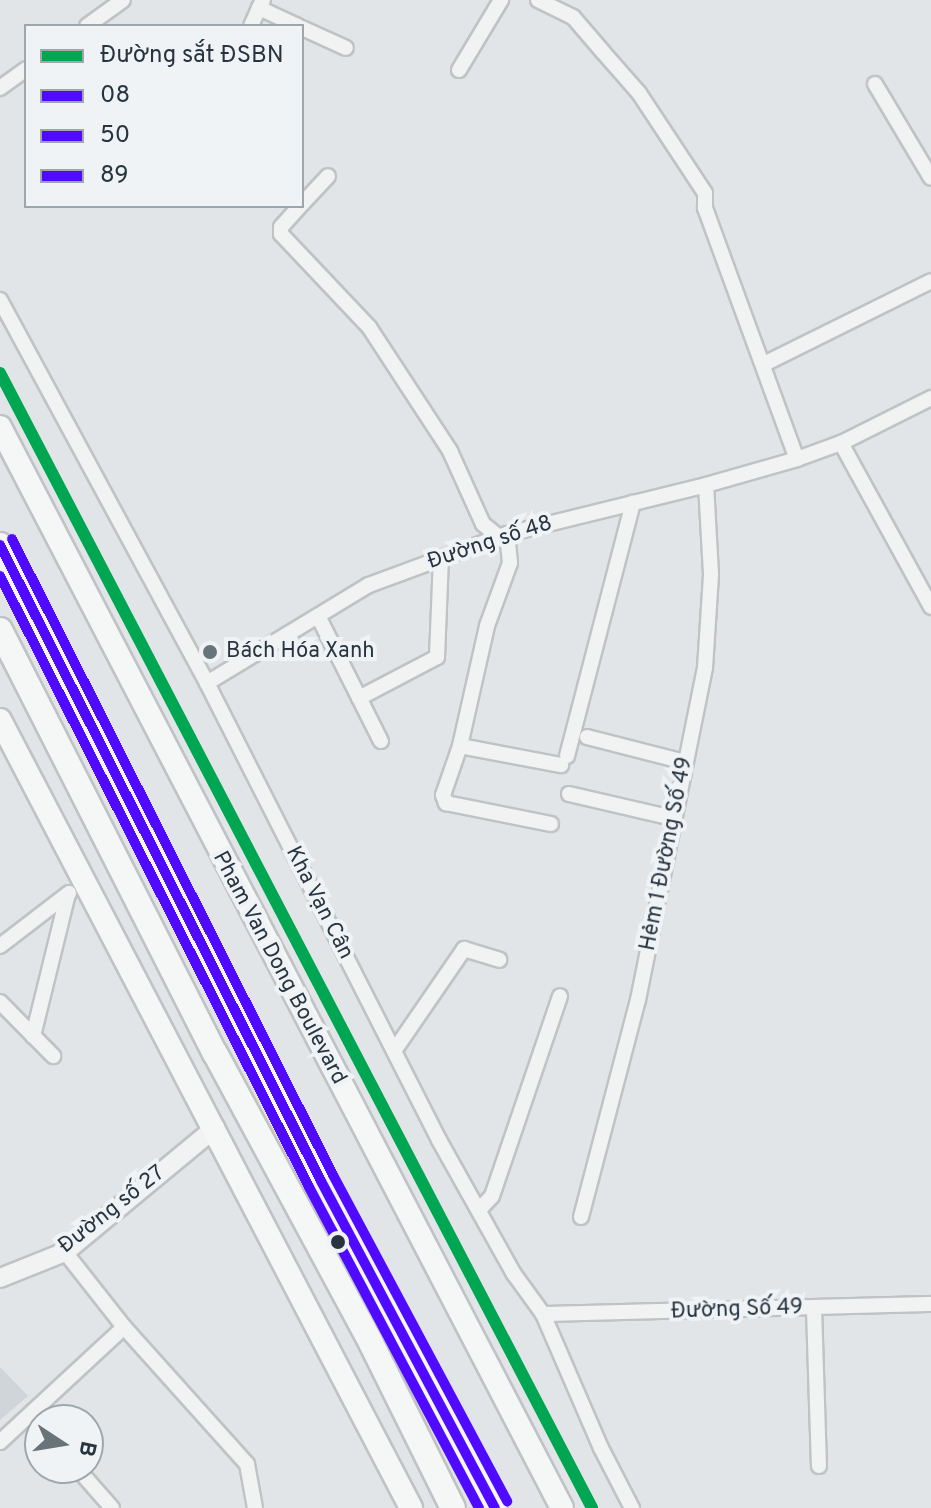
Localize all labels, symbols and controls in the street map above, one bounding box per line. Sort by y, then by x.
legend [24,24,304,208]
text: Đường sắt ĐSBN [100,41,284,71]
text: 08 [100,81,130,111]
text: 50 [100,121,130,151]
text: 89 [100,161,129,191]
street label: Đường số 48 [424,510,556,576]
place label: Bách Hóa Xanh [226,639,375,665]
marker: Bách Hóa Xanh [201,643,219,661]
street label: Hẻm 1 Đường Số 49 [635,755,699,953]
street label: Kha Vạn Cân [279,842,359,964]
street label: Pham Van Dong Boulevard [206,847,352,1089]
street label: Đường số 27 [54,1160,170,1260]
unlabelled marker [330,1234,346,1250]
street label: Đường Số 49 [670,1295,804,1325]
north arrow [24,1404,104,1484]
text: B [71,1438,101,1459]

